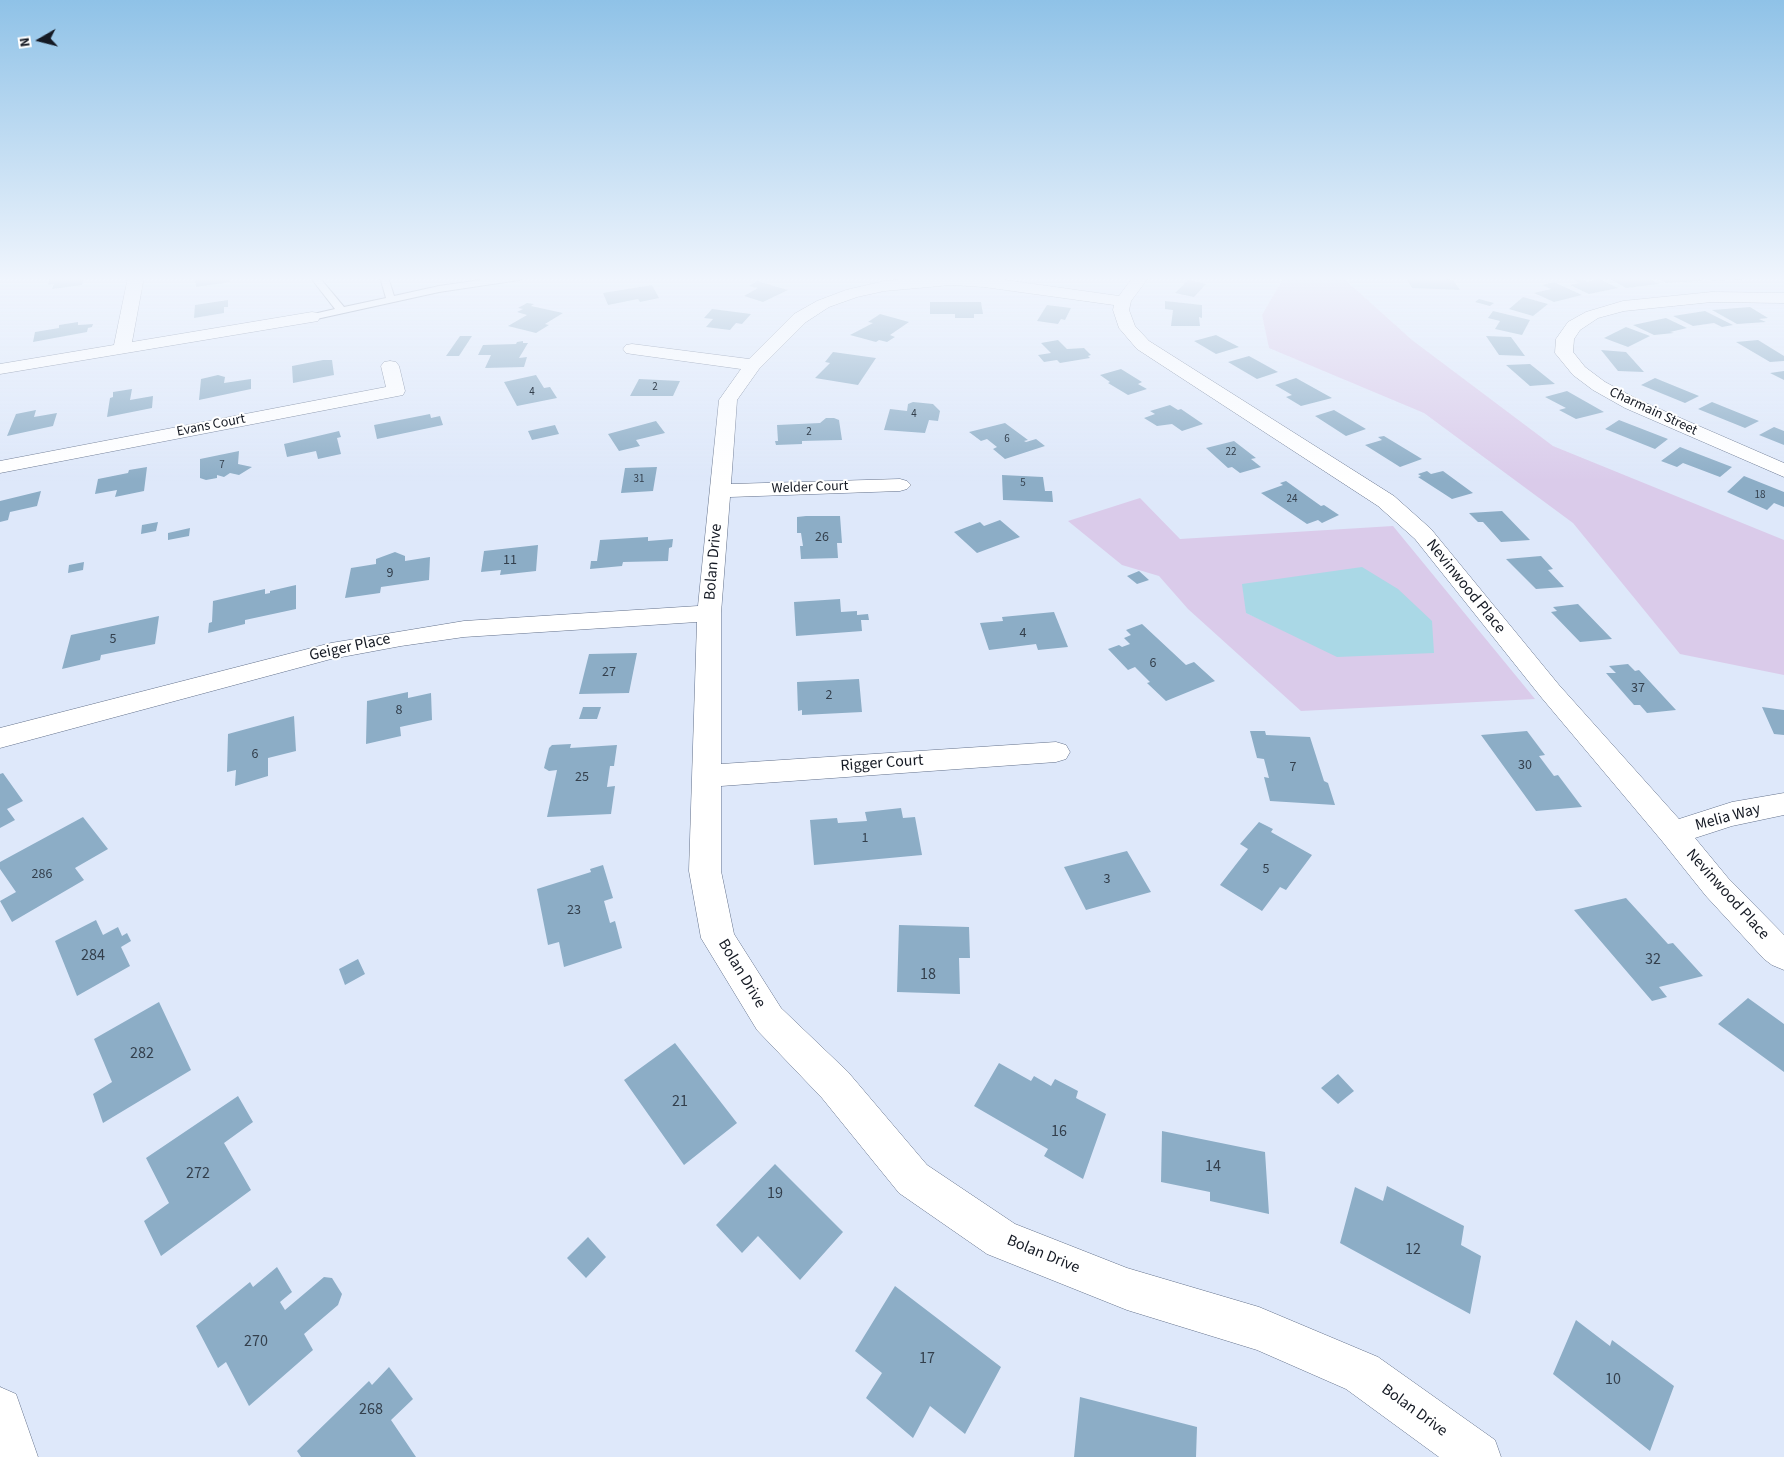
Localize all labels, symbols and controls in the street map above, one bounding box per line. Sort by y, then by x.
north arrow [15,15,65,65]
text: N [15,36,36,48]
house number: 2 [652,381,658,395]
street label: Charmain Street [1606,384,1700,440]
house number: 4 [529,386,535,400]
house number: 4 [911,408,917,422]
street label: Evans Court [175,411,247,441]
house number: 2 [806,426,812,440]
house number: 6 [1004,433,1010,447]
house number: 22 [1226,446,1236,460]
house number: 7 [219,459,225,473]
house number: 31 [634,473,644,487]
house number: 5 [1020,477,1026,491]
street label: Welder Court [771,478,849,498]
house number: 18 [1755,489,1765,503]
house number: 24 [1287,493,1297,507]
street label: Bolan Drive [701,523,727,601]
house number: 26 [815,530,829,546]
street label: Nevinwood Place [1421,536,1509,638]
house number: 11 [503,553,517,569]
house number: 9 [387,566,393,582]
house number: 4 [1020,626,1026,642]
street label: Geiger Place [308,630,392,666]
house number: 5 [110,632,116,648]
house number: 6 [1150,656,1156,672]
house number: 27 [602,665,616,681]
house number: 37 [1631,681,1645,697]
house number: 2 [826,688,832,704]
house number: 8 [396,703,402,719]
house number: 6 [252,747,258,763]
street label: Rigger Court [840,752,924,776]
house number: 30 [1518,758,1532,774]
house number: 7 [1290,760,1296,776]
house number: 25 [575,770,589,786]
street label: Melia Way [1693,800,1763,836]
house number: 1 [862,831,868,847]
street label: Nevinwood Place [1681,846,1773,944]
house number: 5 [1263,862,1269,878]
house number: 286 [32,867,52,883]
house number: 3 [1104,872,1110,888]
house number: 23 [567,903,581,919]
street label: Bolan Drive [713,936,769,1012]
house number: 284 [81,946,105,966]
house number: 32 [1645,950,1661,970]
house number: 18 [920,965,936,985]
house number: 282 [130,1044,154,1064]
house number: 21 [672,1092,688,1112]
house number: 16 [1051,1122,1067,1142]
house number: 14 [1205,1157,1221,1177]
house number: 272 [186,1164,210,1184]
house number: 19 [767,1184,783,1204]
street label: Bolan Drive [1004,1232,1082,1278]
house number: 12 [1405,1240,1421,1260]
house number: 270 [244,1332,268,1352]
house number: 17 [919,1349,935,1369]
house number: 10 [1605,1370,1621,1390]
street label: Bolan Drive [1377,1381,1451,1441]
house number: 268 [359,1400,383,1420]

